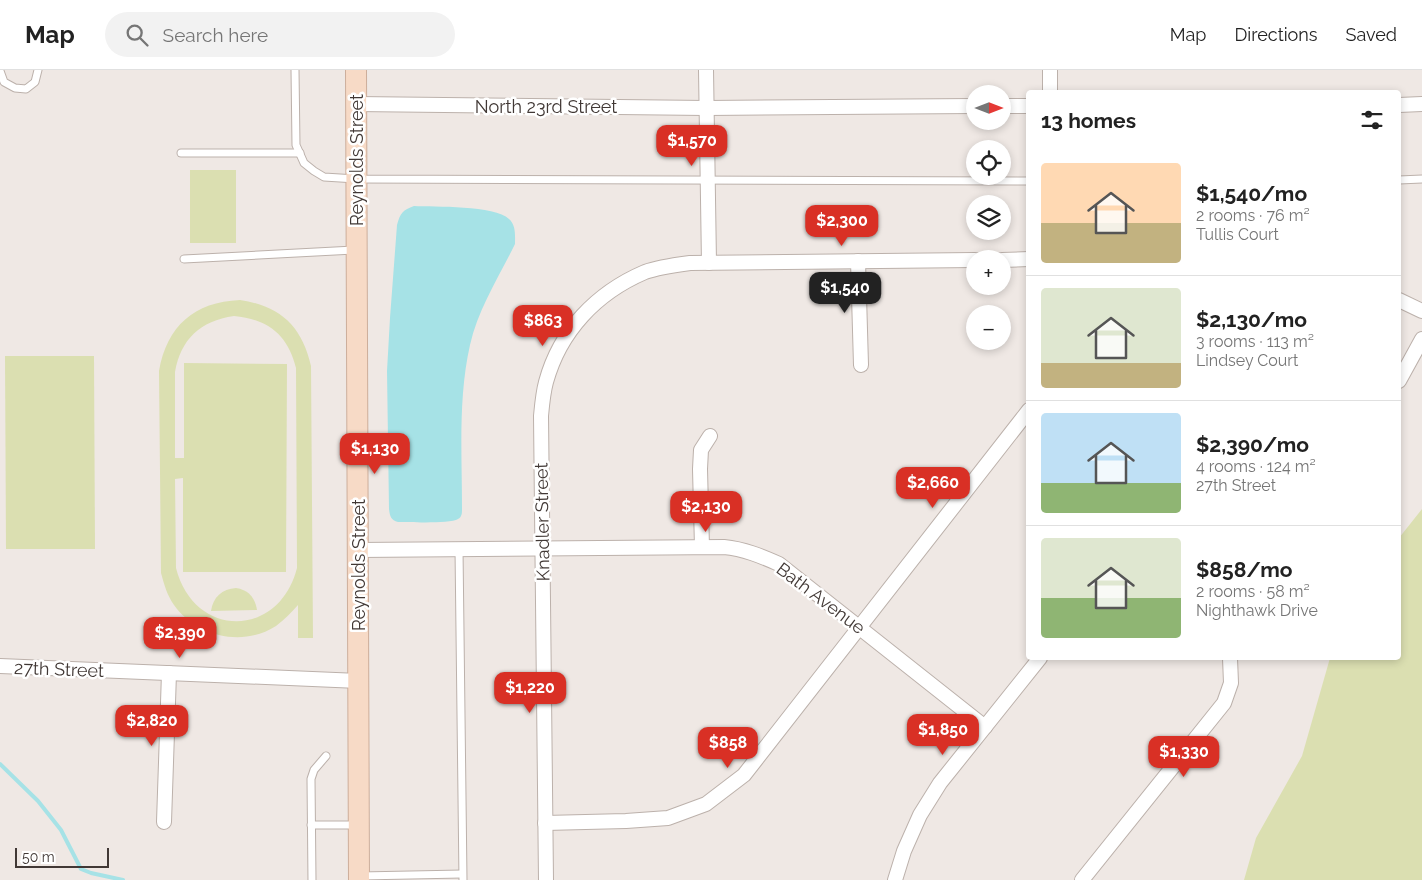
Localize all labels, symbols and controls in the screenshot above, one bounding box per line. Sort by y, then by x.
search box [105,12,455,57]
text: Map [25,20,75,49]
icon: search [123,21,151,49]
text: Search here [163,24,268,46]
text: Map [1170,24,1206,45]
text: Directions [1234,24,1318,45]
text: Saved [1346,24,1397,45]
north arrow [966,85,1011,130]
map controls [966,85,1011,350]
street label: Reynolds Street [346,94,367,226]
street label: North 23rd Street [475,96,617,117]
icon: filters [1358,106,1386,134]
text: 13 homes [1041,108,1136,133]
pin: $1,570 [651,124,733,167]
text: $1,570 [667,131,717,150]
button: locate [966,140,1011,185]
text: $1,540/mo [1196,181,1307,206]
icon: home [1081,183,1141,243]
button: layers [966,195,1011,240]
pin: $2,300 [801,204,883,247]
text: 2 rooms · 76 m² [1196,206,1310,225]
text: $2,300 [816,211,868,230]
text: Tullis Court [1196,225,1279,244]
button: + [966,250,1011,295]
pin: $1,540 [804,272,886,314]
text: $1,540 [820,278,870,297]
pin: $863 [513,304,573,347]
button: − [966,305,1011,350]
text: $2,130/mo [1196,307,1307,332]
icon: home [1081,308,1141,368]
text: $863 [524,311,562,330]
text: 3 rooms · 113 m² [1196,332,1314,351]
text: Lindsey Court [1196,351,1298,370]
pin: $1,130 [334,432,416,475]
text: $2,390/mo [1196,432,1309,457]
icon: home [1081,433,1141,493]
text: $1,130 [351,439,399,458]
text: 4 rooms · 124 m² [1196,457,1316,476]
street label: Knadler Street [530,462,554,582]
pin: $2,660 [892,466,974,509]
text: $2,660 [907,473,959,492]
text: 27th Street [1196,476,1276,495]
pin: $2,130 [665,490,747,533]
text: $2,130 [681,497,731,516]
street label: Reynolds Street [348,499,369,631]
text: $858/mo [1196,557,1293,582]
street label: Bath Avenue [773,558,870,638]
icon: home [1081,558,1141,618]
text: 2 rooms · 58 m² [1196,582,1310,601]
text: Nighthawk Drive [1196,601,1318,620]
pin: $2,390 [139,616,221,659]
text: $2,390 [154,623,206,642]
street label: 27th Street [14,657,104,681]
pin: $1,220 [489,672,571,714]
text: $1,220 [505,678,555,697]
pin: $2,820 [111,704,193,747]
text: $2,820 [126,711,178,730]
pin: $1,850 [902,714,984,756]
text: $1,850 [918,720,968,739]
pin: $858 [698,726,758,769]
text: $858 [709,733,747,752]
pin: $1,330 [1143,736,1225,778]
text: $1,330 [1159,742,1209,761]
scale bar [15,845,109,868]
text: 50 m [22,849,55,865]

